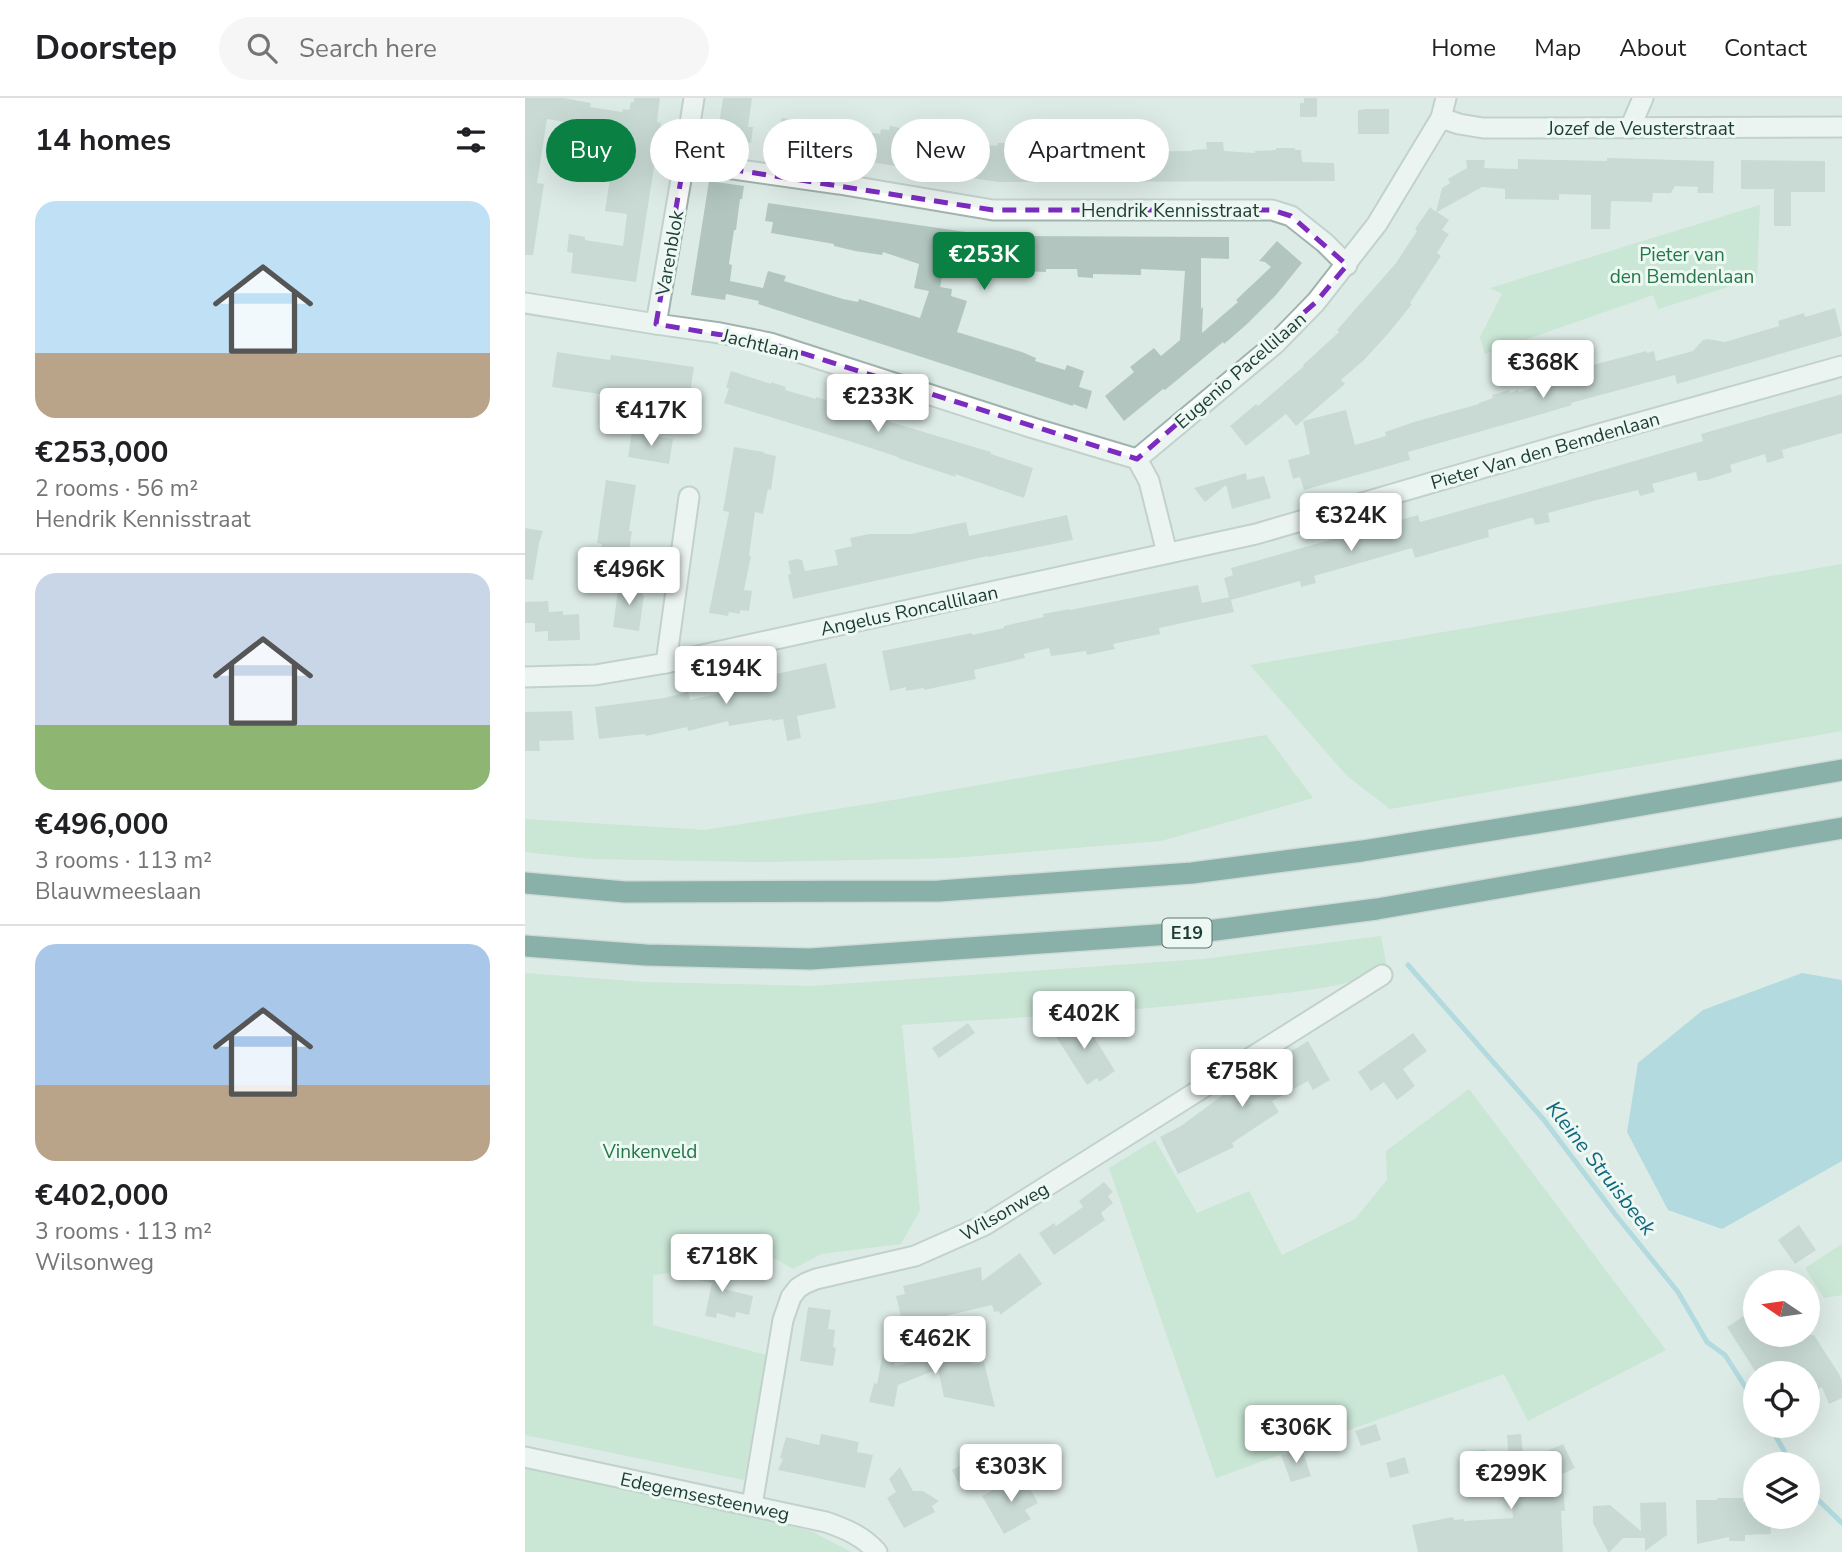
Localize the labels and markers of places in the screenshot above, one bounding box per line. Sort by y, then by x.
pin: €253K [935,232,1033,292]
pin: €368K [1494,341,1592,400]
pin: €233K [829,374,927,434]
pin: €417K [602,388,700,448]
pin: €324K [1302,494,1400,553]
pin: €496K [580,547,678,607]
pin: €194K [677,646,775,706]
pin: €402K [1035,992,1133,1051]
pin: €758K [1193,1049,1291,1109]
pin: €718K [673,1234,771,1294]
pin: €462K [886,1316,984,1376]
pin: €306K [1247,1406,1345,1465]
pin: €303K [962,1444,1060,1504]
pin: €299K [1462,1452,1560,1511]

